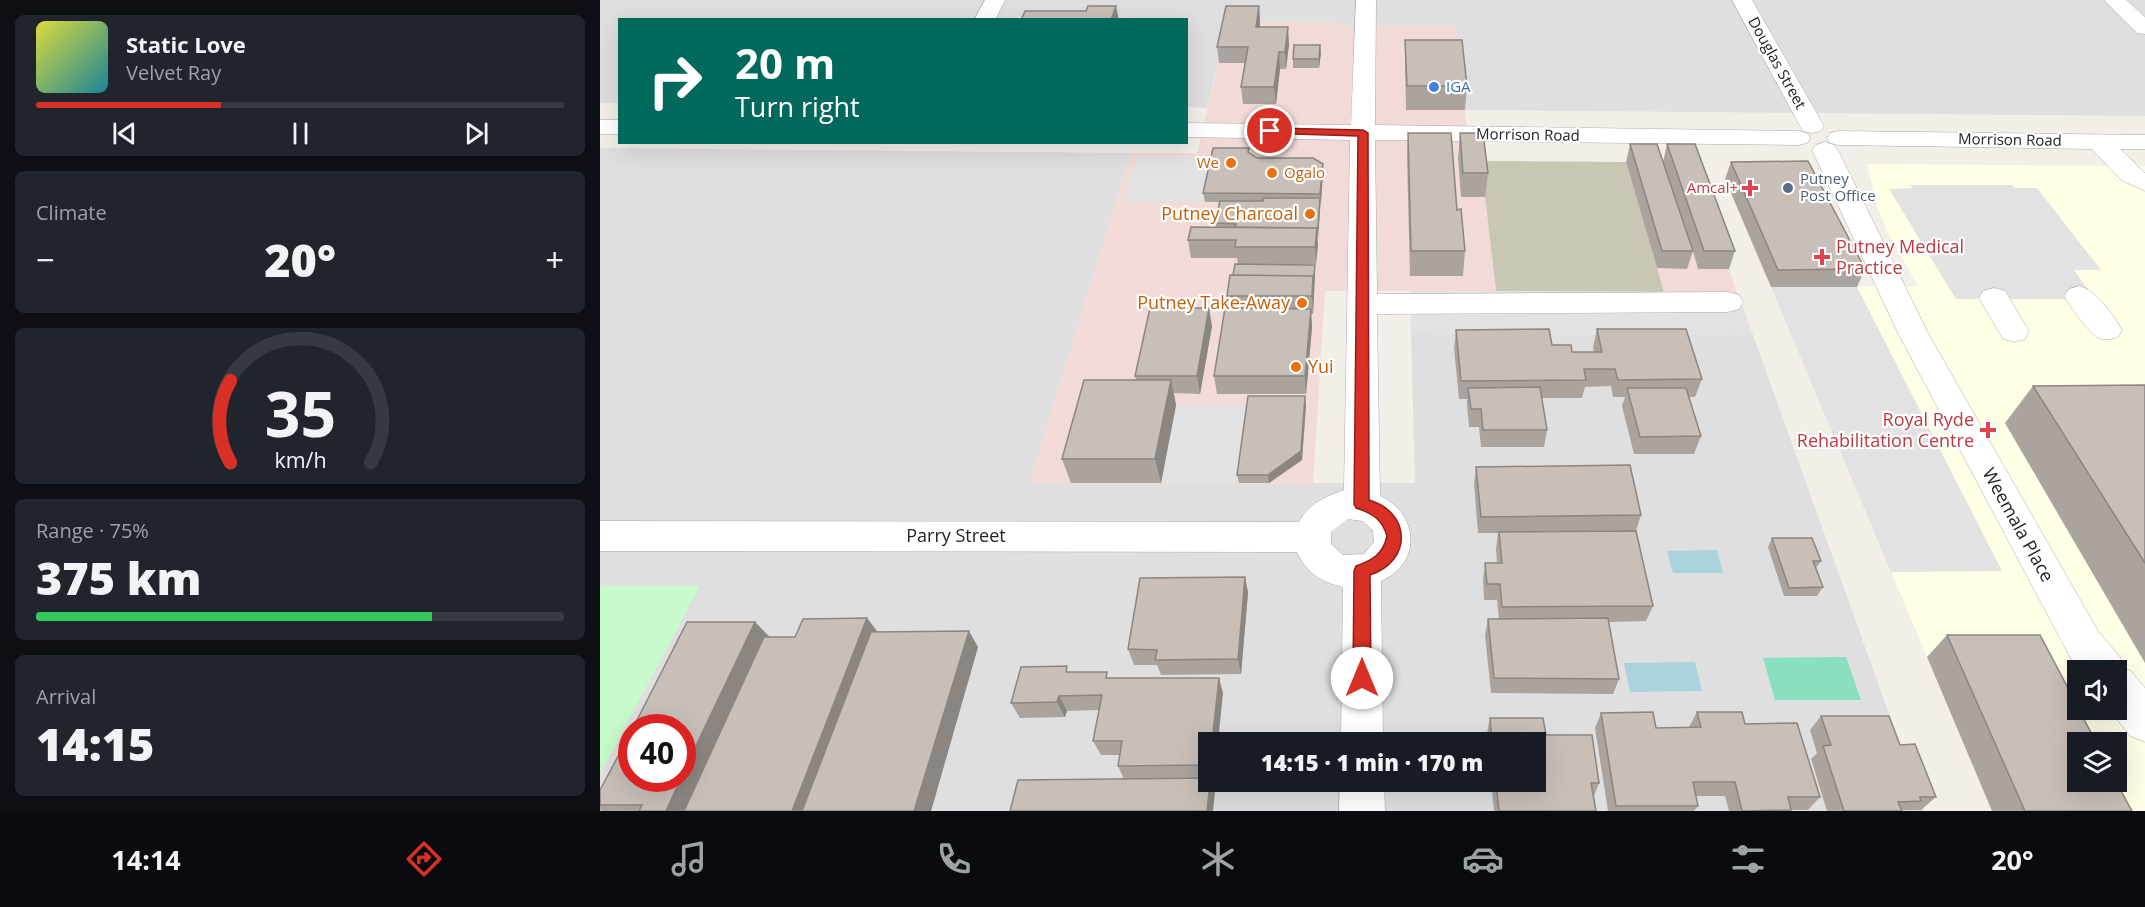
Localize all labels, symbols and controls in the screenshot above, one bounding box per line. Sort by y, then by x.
street label: Douglas Street [1744,13,1811,112]
text: Static Love [126,29,246,59]
text: 20 m [735,34,835,91]
icon: right [636,42,714,120]
text: Velvet Ray [126,59,221,86]
place label: IGA [1446,76,1471,96]
marker: IGA [1427,80,1441,94]
text: Turn right [735,88,860,125]
pin [1244,105,1295,156]
icon: arrive [1253,114,1286,147]
icon: previous [108,117,141,150]
icon: pause [284,117,317,150]
icon: next [460,117,493,150]
street label: Morrison Road [1476,123,1580,145]
street label: Morrison Road [1958,128,2062,150]
place label: We [1197,152,1219,172]
marker: We [1224,156,1238,170]
place label: Ogalo [1284,162,1325,182]
marker: Ogalo [1265,166,1279,180]
place label: Putney Post Office [1800,168,1876,205]
place label: Amcal+ [1687,177,1738,197]
marker: Amcal+ [1743,181,1757,195]
marker: Putney Post Office [1781,181,1795,195]
text: Climate [36,199,107,226]
place label: Putney Charcoal [1161,201,1298,225]
marker: Putney Charcoal [1303,207,1317,221]
text: 20° [264,229,336,290]
place label: Putney Medical Practice [1836,234,1964,279]
text: − [36,237,55,282]
text: + [545,237,564,282]
marker: Putney Medical Practice [1813,248,1831,266]
place label: Putney Take-Away [1137,290,1291,314]
marker: Putney Take-Away [1295,296,1309,310]
place label: Yui [1308,354,1334,378]
marker: Yui [1289,360,1303,374]
text: 35 [264,370,336,455]
place label: Royal Ryde Rehabilitation Centre [1797,407,1974,452]
marker: Royal Ryde Rehabilitation Centre [1979,421,1997,439]
text: km/h [274,445,326,474]
street label: Weemala Place [1978,463,2060,586]
text: Range · 75% [36,517,149,544]
street label: Parry Street [906,523,1006,547]
text: 375 km [36,547,201,608]
position arrow [1330,646,1394,710]
map controls [2067,660,2127,792]
button: sound [2067,660,2127,720]
text: Arrival [36,683,96,710]
text: 14:15 [36,713,154,774]
speed limit sign: 40 [618,714,696,792]
button: layers [2067,732,2127,792]
text: 14:15 · 1 min · 170 m [1261,747,1483,777]
icon: directions [403,838,445,880]
icon: music [668,838,710,880]
icon: phone [933,838,975,880]
icon: climate [1197,838,1239,880]
icon: car [1462,838,1504,880]
icon: filters [1727,838,1769,880]
text: 14:14 [111,841,181,878]
text: 20° [1991,841,2034,878]

